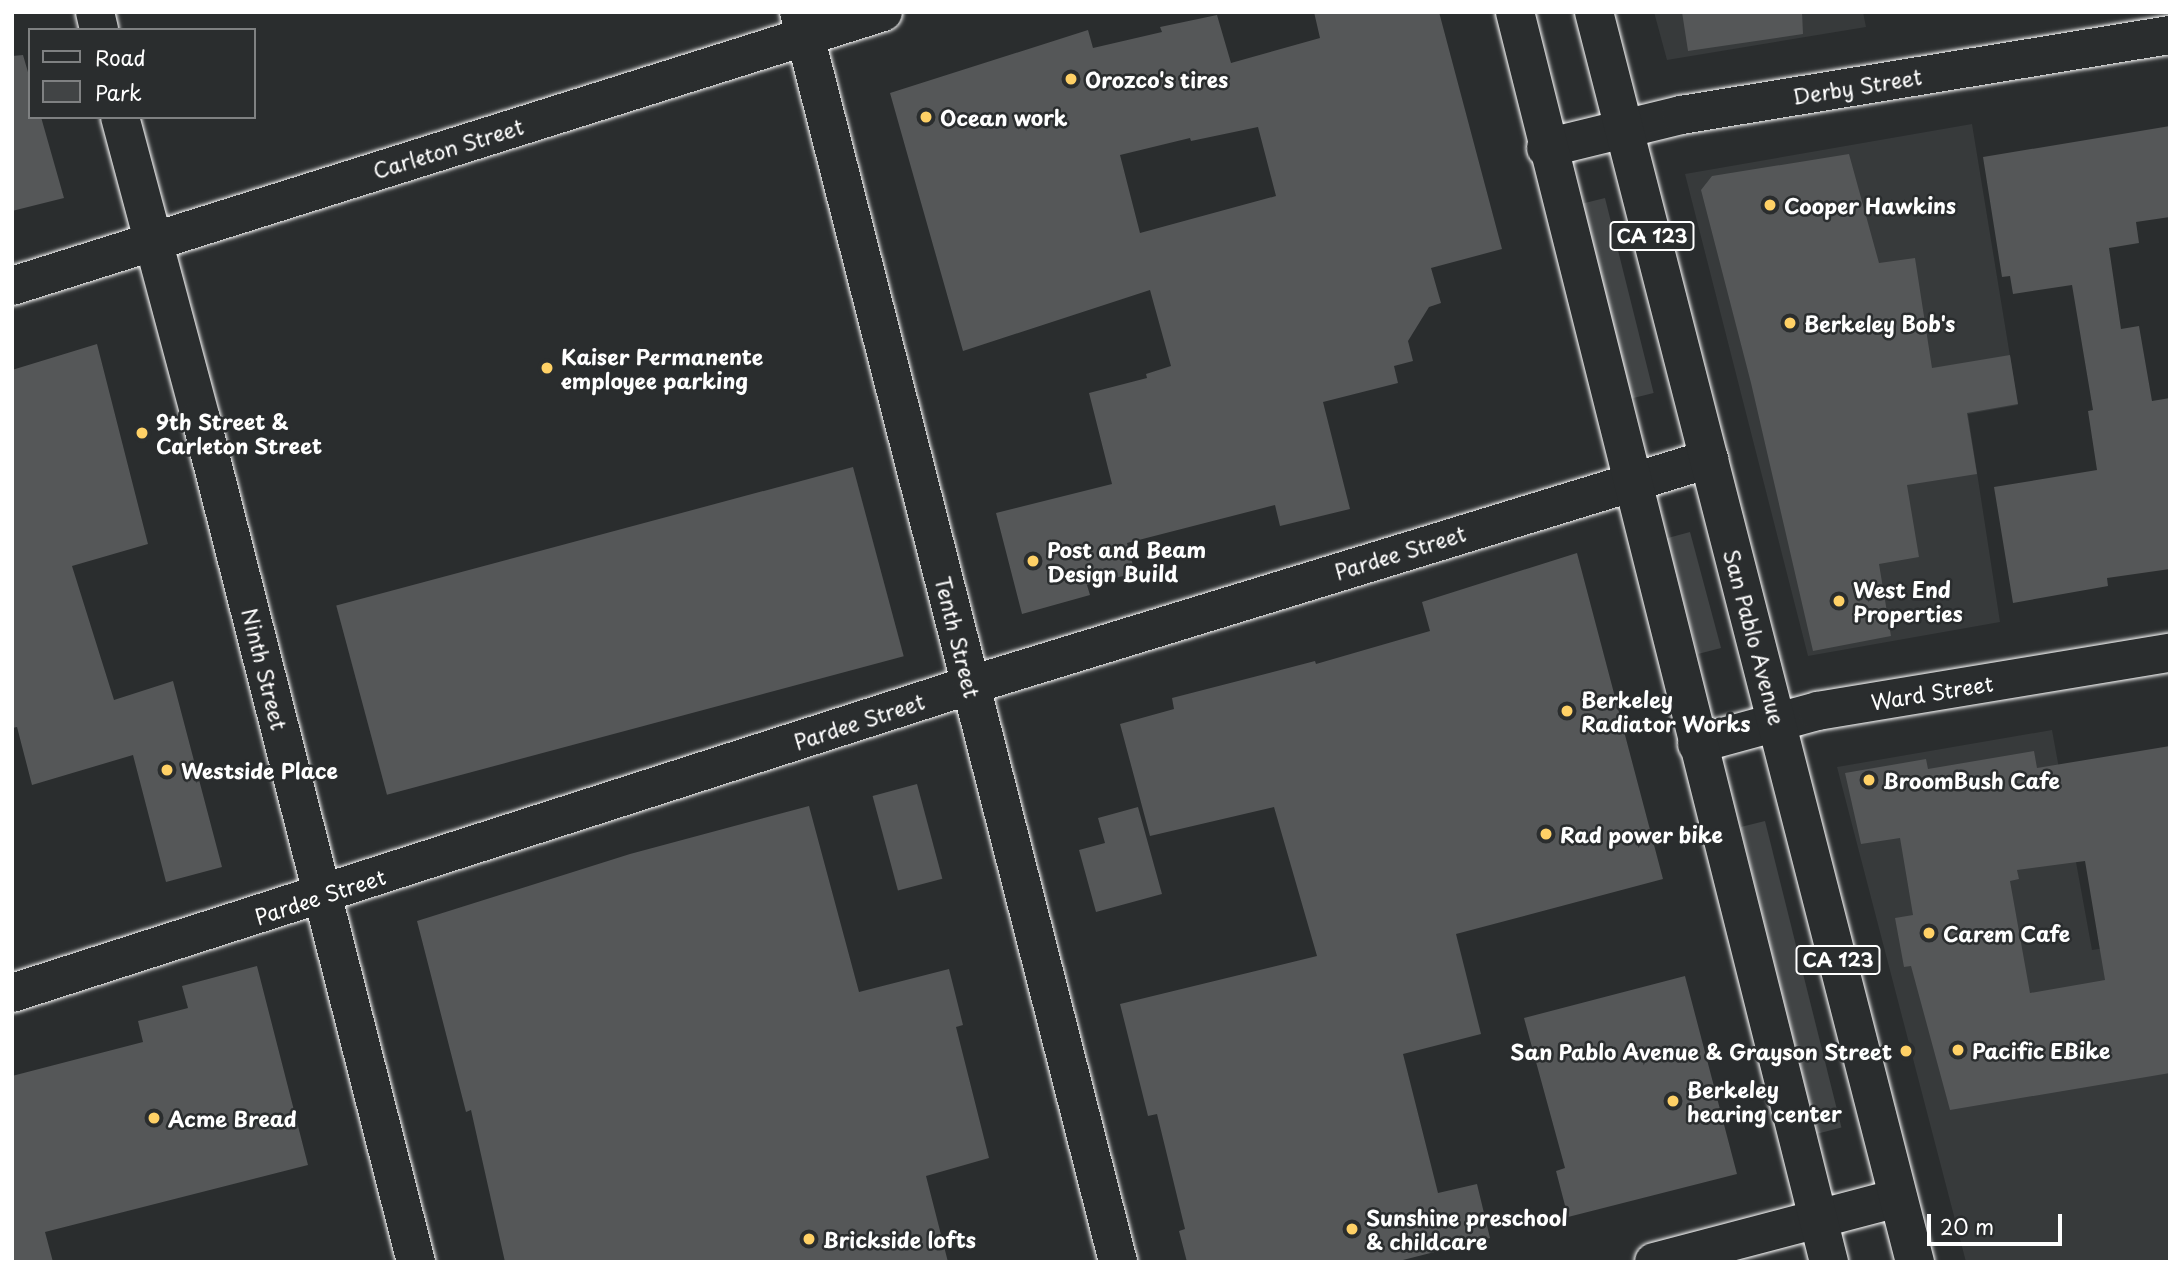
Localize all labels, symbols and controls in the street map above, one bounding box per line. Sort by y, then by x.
legend [28,28,256,119]
text: Road [95,41,146,73]
street label: Derby Street [1790,63,1924,109]
place label: Orozco's tires [1085,66,1228,92]
marker: Orozco's tires [1063,71,1079,87]
text: Park [95,76,142,108]
place label: Ocean work [940,104,1067,130]
marker: Ocean work [918,109,934,125]
street label: Carleton Street [370,113,526,183]
place label: Cooper Hawkins [1784,192,1958,218]
marker: Cooper Hawkins [1762,197,1778,213]
road number: CA 123 [1608,220,1696,252]
place label: Berkeley Bob's [1804,310,1957,336]
marker: Berkeley Bob's [1782,315,1798,331]
place label: Kaiser Permanente employee parking [561,343,764,393]
marker: Kaiser Permanente employee parking [539,360,555,376]
place label: 9th Street & Carleton Street [156,408,322,458]
marker: 9th Street & Carleton Street [134,425,150,441]
street label: Pardee Street [1330,520,1470,584]
place label: Post and Beam Design Build [1047,536,1207,586]
street label: San Pablo Avenue [1720,548,1790,726]
marker: Post and Beam Design Build [1025,553,1041,569]
street label: Tenth Street [931,573,985,701]
place label: West End Properties [1853,576,1963,626]
marker: West End Properties [1831,593,1847,609]
street label: Ninth Street [238,605,292,733]
street label: Ward Street [1869,670,1995,714]
place label: Berkeley Radiator Works [1581,686,1751,736]
street label: Pardee Street [790,688,928,754]
marker: Berkeley Radiator Works [1559,703,1575,719]
place label: Westside Place [181,757,339,783]
marker: Westside Place [159,762,175,778]
place label: BroomBush Cafe [1883,767,2060,793]
marker: BroomBush Cafe [1861,772,1877,788]
place label: Rad power bike [1560,821,1726,847]
marker: Rad power bike [1538,826,1554,842]
street label: Pardee Street [251,863,389,929]
place label: Carem Cafe [1943,920,2071,946]
marker: Carem Cafe [1921,925,1937,941]
road number: CA 123 [1794,944,1882,976]
place label: Pacific EBike [1972,1037,2112,1063]
place label: San Pablo Avenue & Grayson Street [1512,1038,1892,1064]
marker: Pacific EBike [1950,1042,1966,1058]
marker: San Pablo Avenue & Grayson Street [1898,1043,1914,1059]
place label: Berkeley hearing center [1687,1076,1843,1126]
marker: Berkeley hearing center [1665,1093,1681,1109]
place label: Acme Bread [168,1105,297,1131]
marker: Acme Bread [146,1110,162,1126]
scale bar [1930,1200,2065,1244]
place label: Sunshine preschool & childcare [1366,1204,1569,1254]
text: 20 m [1940,1210,1994,1242]
marker: Sunshine preschool & childcare [1344,1221,1360,1237]
place label: Brickside lofts [823,1226,977,1252]
marker: Brickside lofts [801,1231,817,1247]

